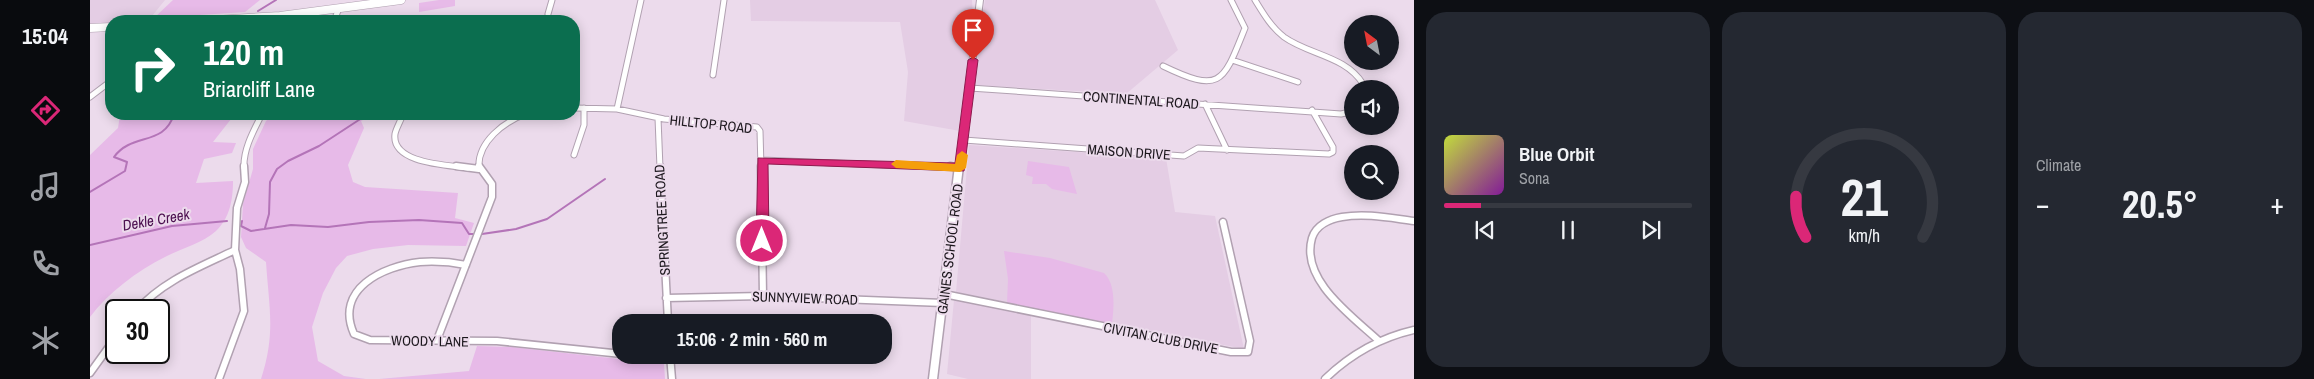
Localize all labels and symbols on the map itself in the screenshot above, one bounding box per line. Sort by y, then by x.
pin [952,9,994,60]
north arrow [1344,15,1399,70]
street label: CONTINENTAL ROAD [1082,87,1200,113]
street label: HILLTOP ROAD [669,111,753,137]
street label: MAISON DRIVE [1087,140,1171,164]
street label: SPRINGTREE ROAD [650,164,674,276]
street label: GAINES SCHOOL ROAD [933,183,967,315]
water label: Dekle Creek [121,203,192,236]
position arrow [735,214,787,266]
street label: SUNNYVIEW ROAD [752,287,858,309]
speed limit sign: 30 [105,299,170,364]
street label: CIVITAN CLUB DRIVE [1102,318,1220,358]
street label: WOODY LANE [391,331,469,351]

